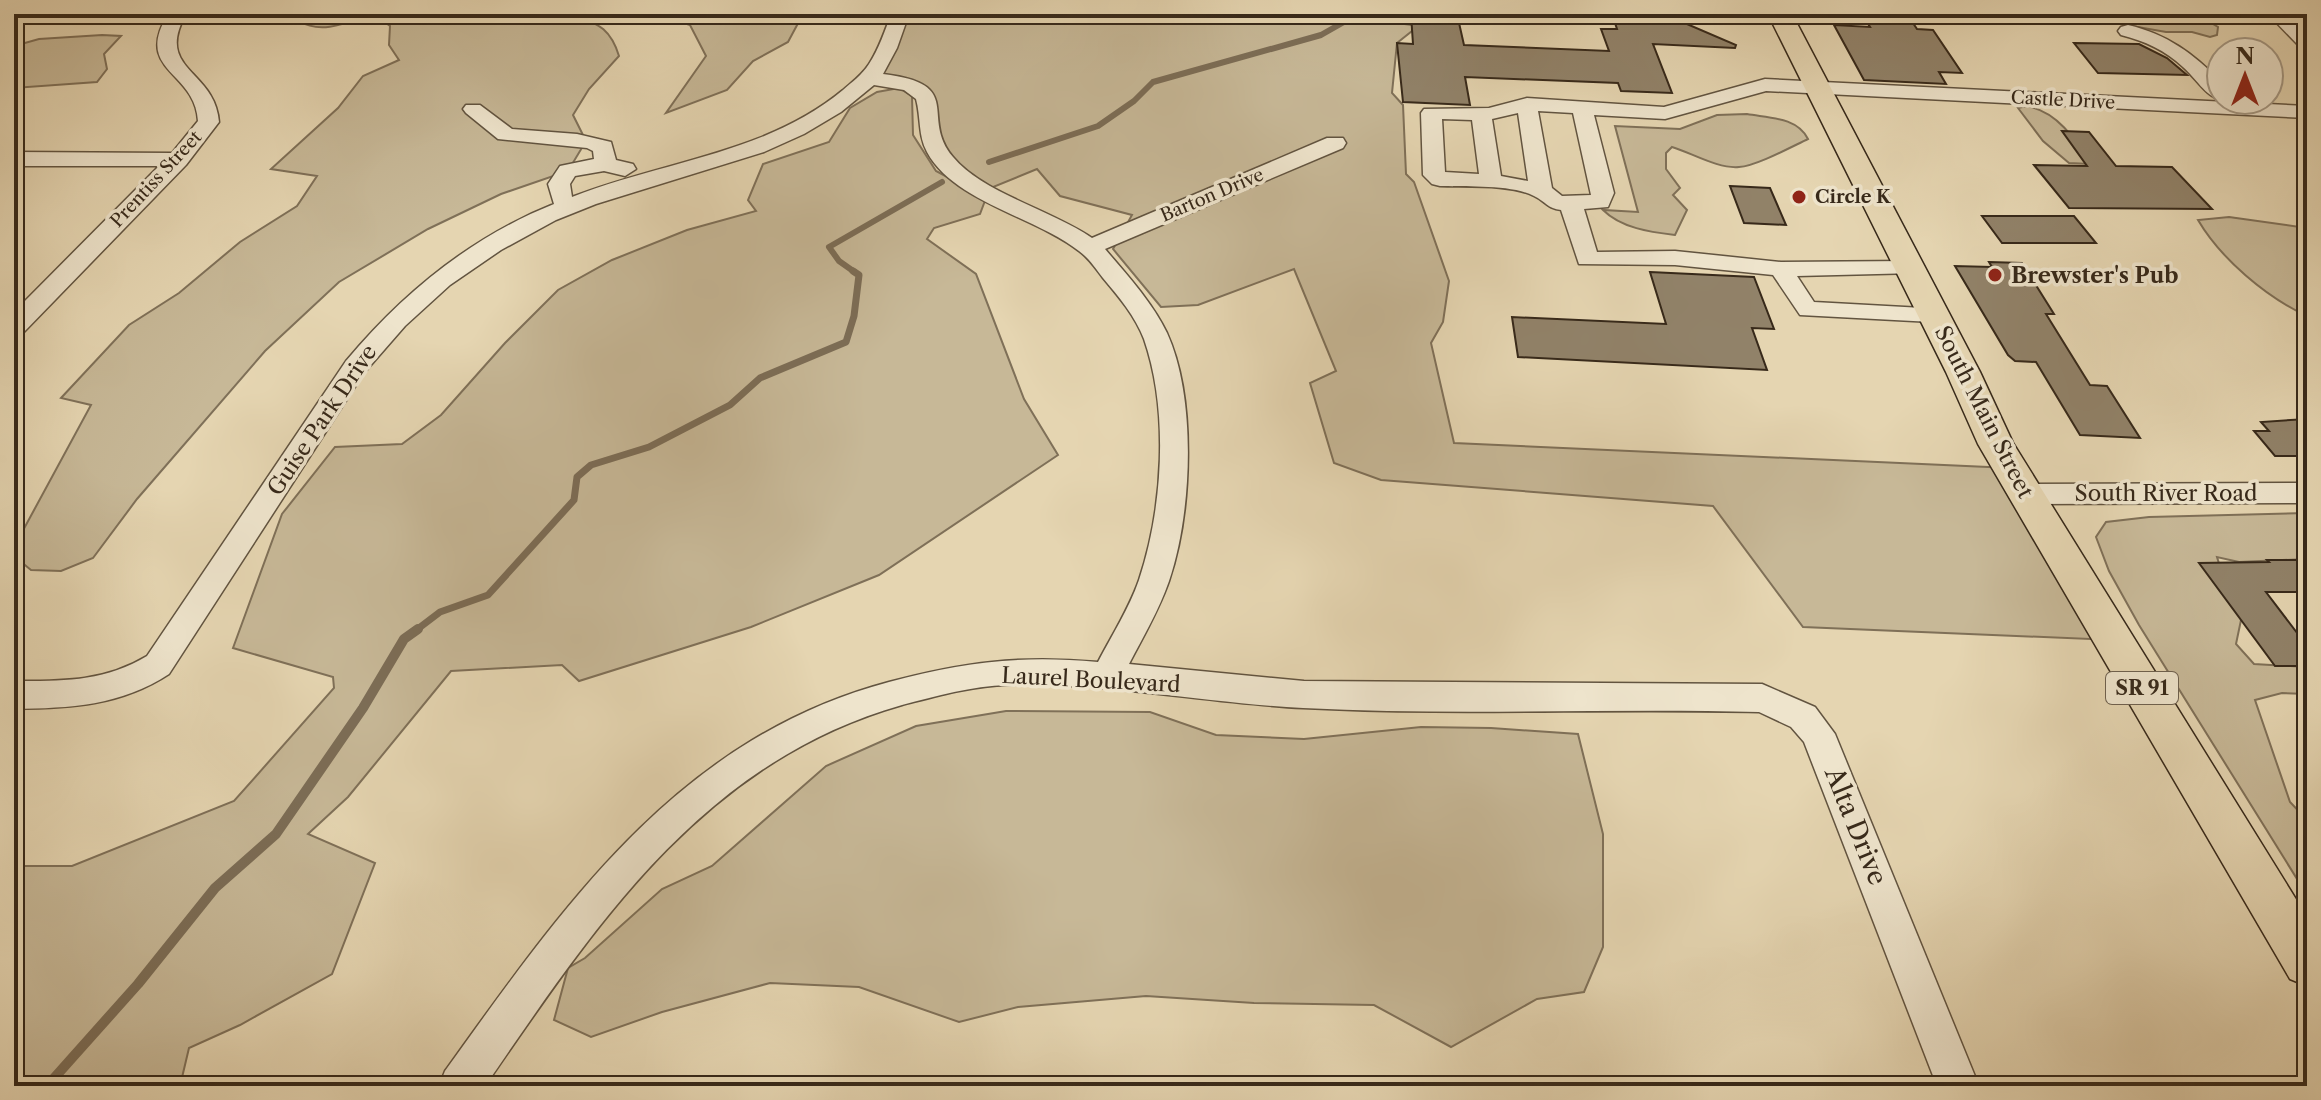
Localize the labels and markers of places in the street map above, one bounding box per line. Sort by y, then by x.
place label: Circle K [1815,186,1891,208]
marker: Circle K [1790,188,1808,206]
place label: Brewster's Pub [2011,262,2179,289]
marker: Brewster's Pub [1986,266,2004,284]

